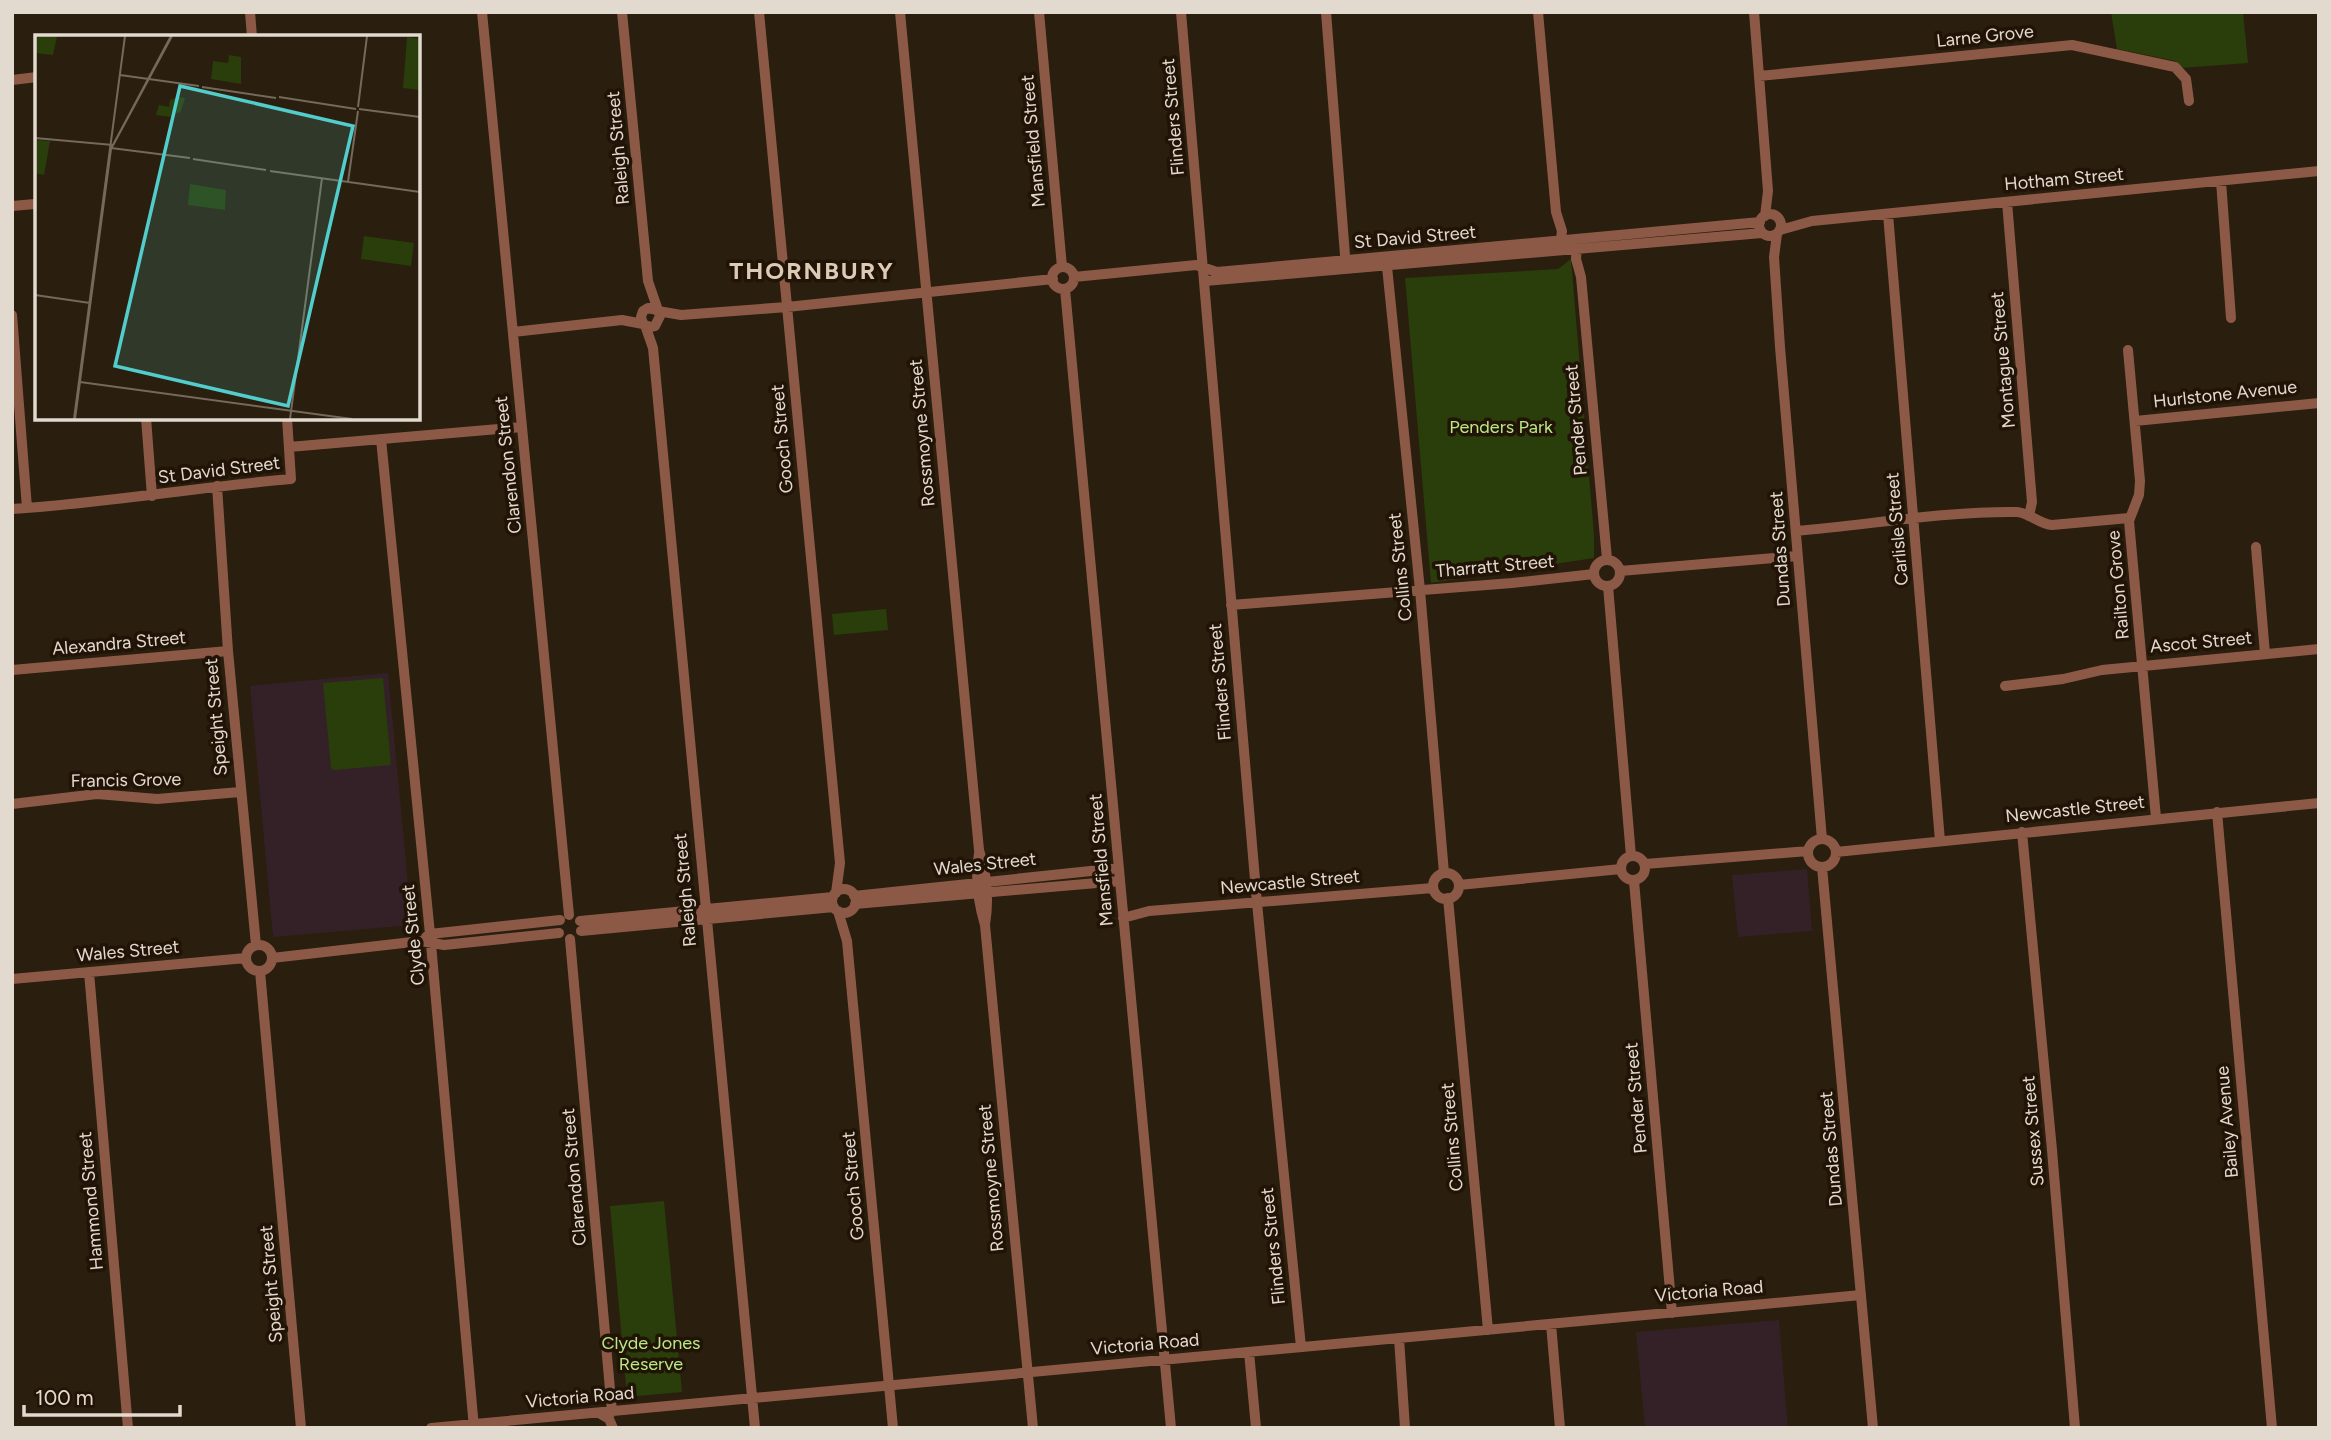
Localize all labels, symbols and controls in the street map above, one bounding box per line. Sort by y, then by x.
street label: Larne Grove [1935,20,2035,52]
inset map [35,35,420,420]
street label: Flinders Street [1157,57,1189,177]
street label: Mansfield Street [1016,74,1050,208]
street label: Raleigh Street [602,90,634,206]
street label: Hotham Street [2003,163,2125,195]
street label: St David Street [1353,221,1477,253]
district label: THORNBURY [729,256,895,285]
street label: Montague Street [1986,291,2020,429]
street label: Rossmoyne Street [905,358,939,508]
street label: Pender Street [1560,363,1592,476]
street label: Hurlstone Avenue [2152,375,2298,412]
street label: Gooch Street [766,383,798,494]
street label: Clarendon Street [490,395,526,535]
park label: Penders Park [1449,416,1553,438]
street label: St David Street [157,452,281,488]
street label: Carlisle Street [1881,471,1913,586]
street label: Dundas Street [1765,490,1795,607]
street label: Collins Street [1383,512,1417,622]
street label: Railton Grove [2102,529,2134,640]
street label: Tharratt Street [1435,550,1555,582]
street label: Flinders Street [1204,622,1236,742]
street label: Alexandra Street [51,626,187,660]
street label: Ascot Street [2149,627,2253,657]
street label: Speight Street [200,657,232,777]
street label: Francis Grove [71,768,182,792]
street label: Newcastle Street [2004,791,2146,827]
street label: Mansfield Street [1084,793,1118,927]
street label: Raleigh Street [669,832,701,948]
street label: Wales Street [933,848,1037,880]
street label: Newcastle Street [1219,865,1361,899]
street label: Clyde Street [397,883,429,987]
street label: Wales Street [76,936,180,966]
street label: Pender Street [1620,1041,1652,1154]
street label: Bailey Avenue [2211,1065,2243,1179]
street label: Sussex Street [2017,1075,2049,1187]
street label: Collins Street [1436,1082,1468,1192]
street label: Dundas Street [1815,1090,1847,1207]
street label: Rossmoyne Street [974,1103,1008,1253]
street label: Clarendon Street [557,1107,591,1247]
street label: Gooch Street [837,1130,869,1241]
street label: Hammond Street [74,1131,108,1271]
street label: Flinders Street [1256,1186,1290,1306]
street label: Speight Street [255,1224,287,1344]
street label: Victoria Road [1654,1275,1764,1307]
street label: Victoria Road [1090,1328,1200,1360]
park label: Clyde Jones Reserve [602,1332,701,1375]
scale bar [24,1374,180,1418]
street label: Victoria Road [525,1381,635,1413]
text: 100 m [35,1385,94,1410]

